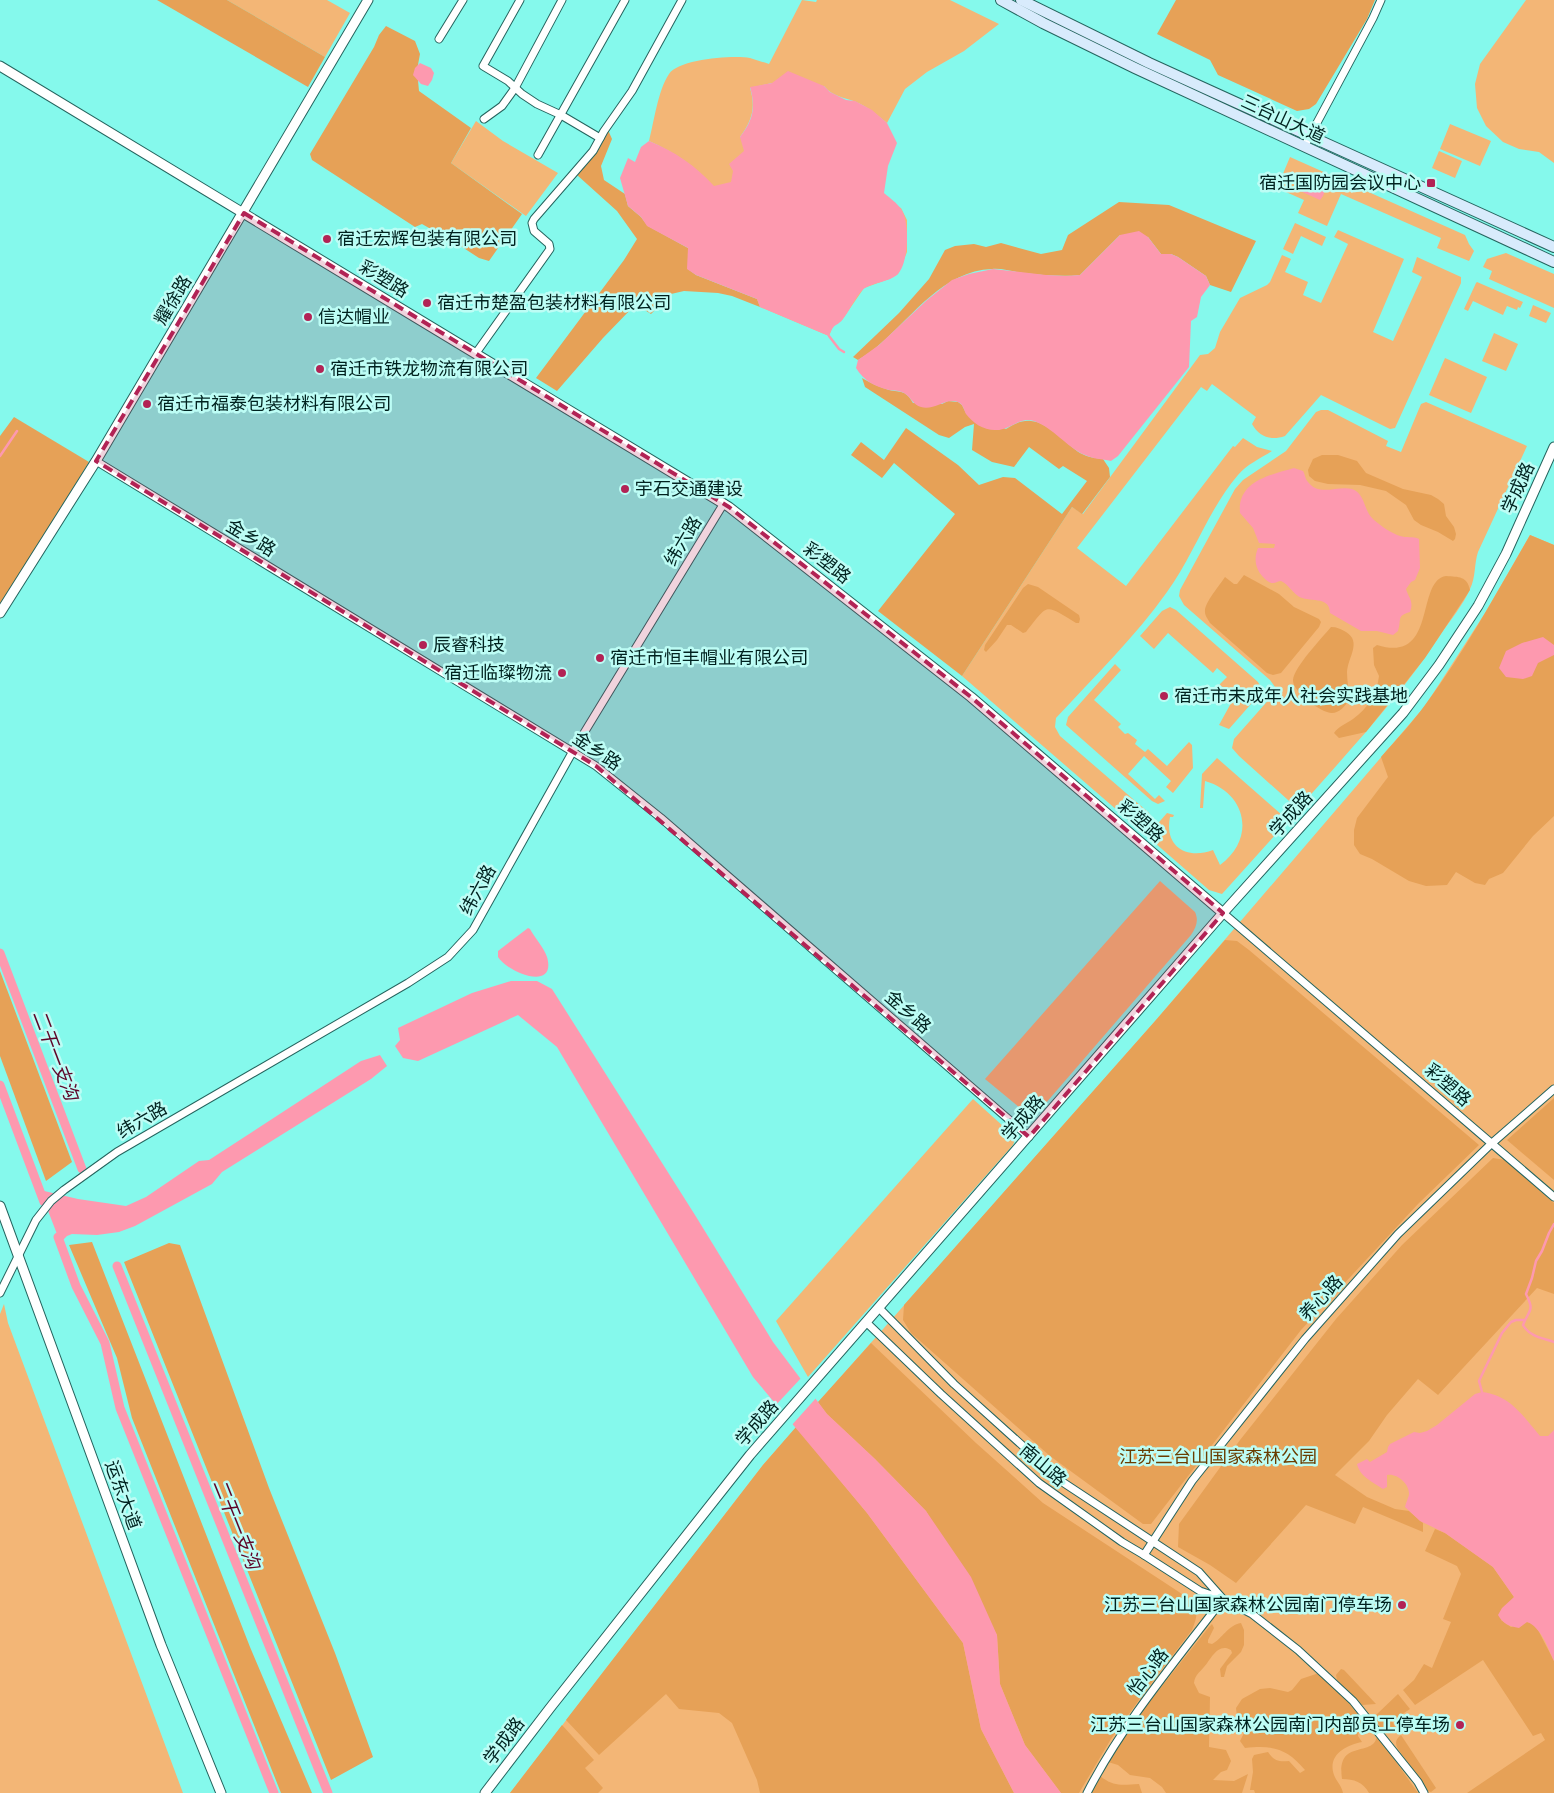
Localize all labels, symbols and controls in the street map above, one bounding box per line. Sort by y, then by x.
street label: 三台山大道 [1238,90,1328,148]
place label: 宿迁国防园会议中心 [1259,172,1421,194]
marker: 宿迁国防园会议中心 [1425,177,1437,189]
place label: 宿迁宏辉包装有限公司 [337,228,517,250]
marker: 宿迁宏辉包装有限公司 [321,233,333,245]
street label: 彩塑路 [355,256,413,302]
street label: 耀徐路 [150,271,196,329]
place label: 宿迁市楚盈包装材料有限公司 [437,292,671,314]
marker: 宿迁市楚盈包装材料有限公司 [421,297,433,309]
place label: 信达帽业 [318,306,390,328]
marker: 信达帽业 [302,311,314,323]
place label: 宿迁市铁龙物流有限公司 [330,358,528,380]
marker: 宿迁市铁龙物流有限公司 [314,363,326,375]
place label: 宿迁市福泰包装材料有限公司 [157,393,391,415]
marker: 宿迁市福泰包装材料有限公司 [141,398,153,410]
street label: 学成路 [1497,459,1539,517]
place label: 宇石交通建设 [635,478,743,500]
marker: 宇石交通建设 [619,483,631,495]
street label: 纬六路 [660,512,706,570]
street label: 金乡路 [222,515,280,561]
street label: 彩塑路 [799,538,855,588]
place label: 辰睿科技 [433,634,505,656]
marker: 辰睿科技 [417,639,429,651]
place label: 宿迁市恒丰帽业有限公司 [610,647,808,669]
marker: 宿迁市恒丰帽业有限公司 [594,652,606,664]
place label: 宿迁临璨物流 [444,662,552,684]
marker: 宿迁临璨物流 [556,667,568,679]
place label: 宿迁市未成年人社会实践基地 [1174,685,1408,707]
marker: 宿迁市未成年人社会实践基地 [1158,690,1170,702]
street label: 金乡路 [568,727,626,775]
street label: 学成路 [1265,787,1317,841]
street label: 彩塑路 [1113,795,1169,847]
street label: 纬六路 [455,861,501,919]
street label: 金乡路 [880,986,936,1038]
water label: 二干一支沟 [27,1007,84,1106]
street label: 彩塑路 [1420,1059,1476,1111]
street label: 学成路 [997,1090,1049,1146]
street label: 纬六路 [113,1097,171,1143]
street label: 养心路 [1295,1271,1347,1325]
street label: 学成路 [731,1395,783,1451]
street label: 南山路 [1015,1439,1071,1491]
park label: 江苏三台山国家森林公园 [1119,1446,1317,1468]
street label: 运东大道 [100,1457,146,1533]
water label: 二干一支沟 [207,1476,266,1575]
place label: 江苏三台山国家森林公园南门停车场 [1104,1594,1392,1616]
marker: 江苏三台山国家森林公园南门停车场 [1396,1599,1408,1611]
street label: 怡心路 [1123,1644,1173,1700]
street label: 学成路 [479,1713,529,1769]
place label: 江苏三台山国家森林公园南门内部员工停车场 [1090,1714,1450,1736]
marker: 江苏三台山国家森林公园南门内部员工停车场 [1454,1719,1466,1731]

